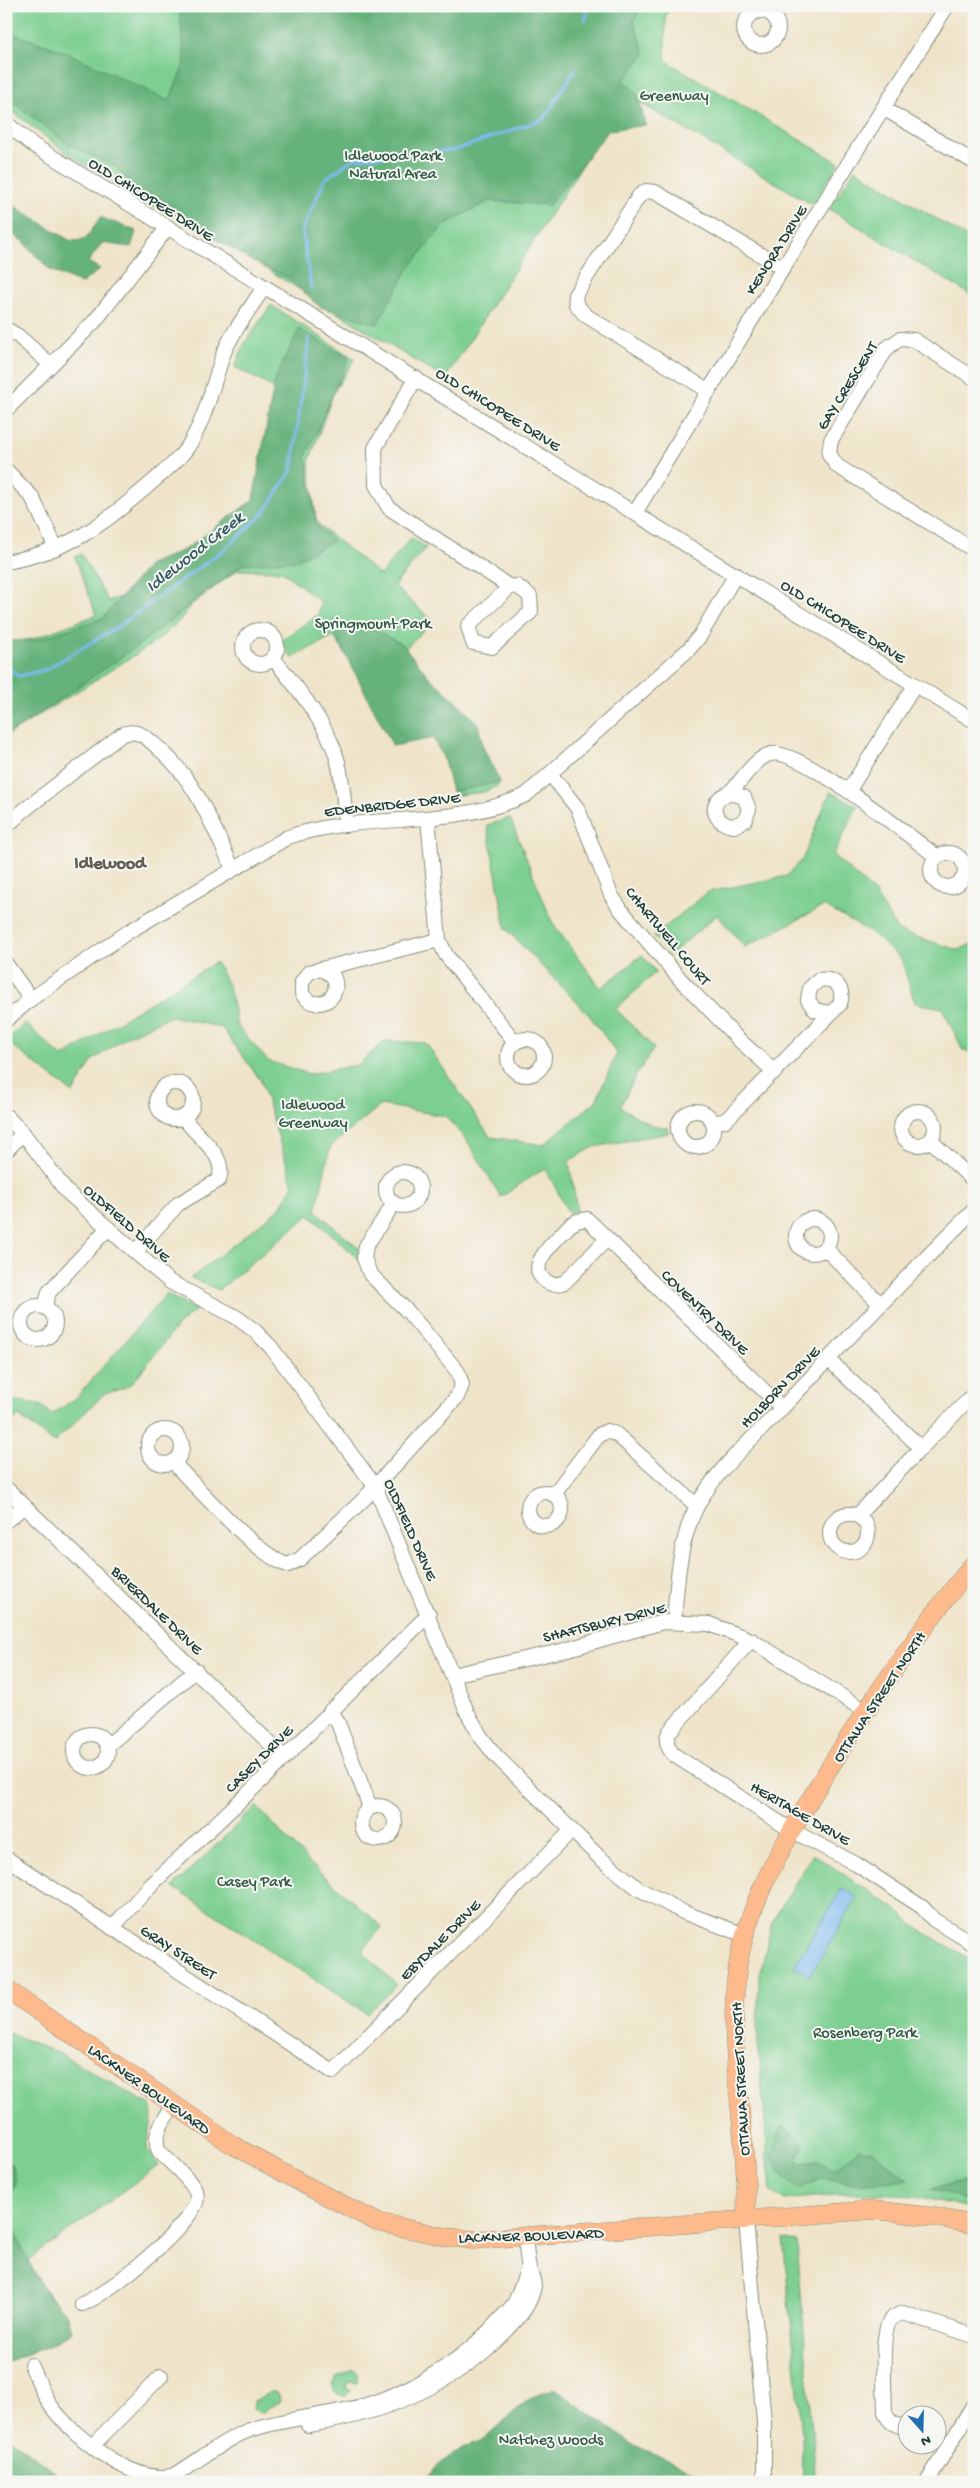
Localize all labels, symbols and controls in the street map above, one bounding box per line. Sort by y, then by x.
park label: Greenway [639,88,709,107]
park label: Idlewood Park Natural Area [344,148,444,185]
street label: OLD CHICOPEE DRIVE [84,155,217,248]
street label: KENORA DRIVE [743,202,814,299]
street label: GAY CRESCENT [814,339,884,434]
street label: OLD CHICOPEE DRIVE [431,365,564,458]
water label: Idlewood Creek [142,507,250,598]
street label: OLD CHICOPEE DRIVE [776,577,909,670]
park label: Springmount Park [315,616,433,635]
street label: EDENBRIDGE DRIVE [323,790,463,823]
district label: Idlewood [74,854,148,875]
street label: CHARTWELL COURT [620,884,714,991]
park label: Idlewood Greenway [278,1097,348,1134]
street label: OLDFIELD DRIVE [78,1182,174,1268]
street label: COVENTRY DRIVE [656,1267,752,1361]
street label: HOLBORN DRIVE [738,1343,826,1433]
street label: OLDFIELD DRIVE [378,1477,440,1585]
street label: BRIERDALE DRIVE [105,1562,206,1661]
street label: SHAFTSBURY DRIVE [541,1600,669,1649]
street label: OTTAWA STREET NORTH [830,1628,932,1767]
street label: CASEY DRIVE [223,1722,299,1798]
street label: HERITAGE DRIVE [746,1779,854,1852]
park label: Casey Park [217,1874,293,1893]
street label: EBYDALE DRIVE [397,1896,487,1986]
street label: GRAY STREET [135,1922,220,1986]
street label: OTTAWA STREET NORTH [729,2001,756,2156]
park label: Rosenberg Park [813,2025,919,2044]
street label: LACKNER BOULEVARD [83,2041,213,2141]
street label: LACKNER BOULEVARD [458,2225,605,2250]
north arrow [898,2406,948,2456]
text: N [918,2430,933,2449]
park label: Natchez Woods [499,2432,604,2451]

